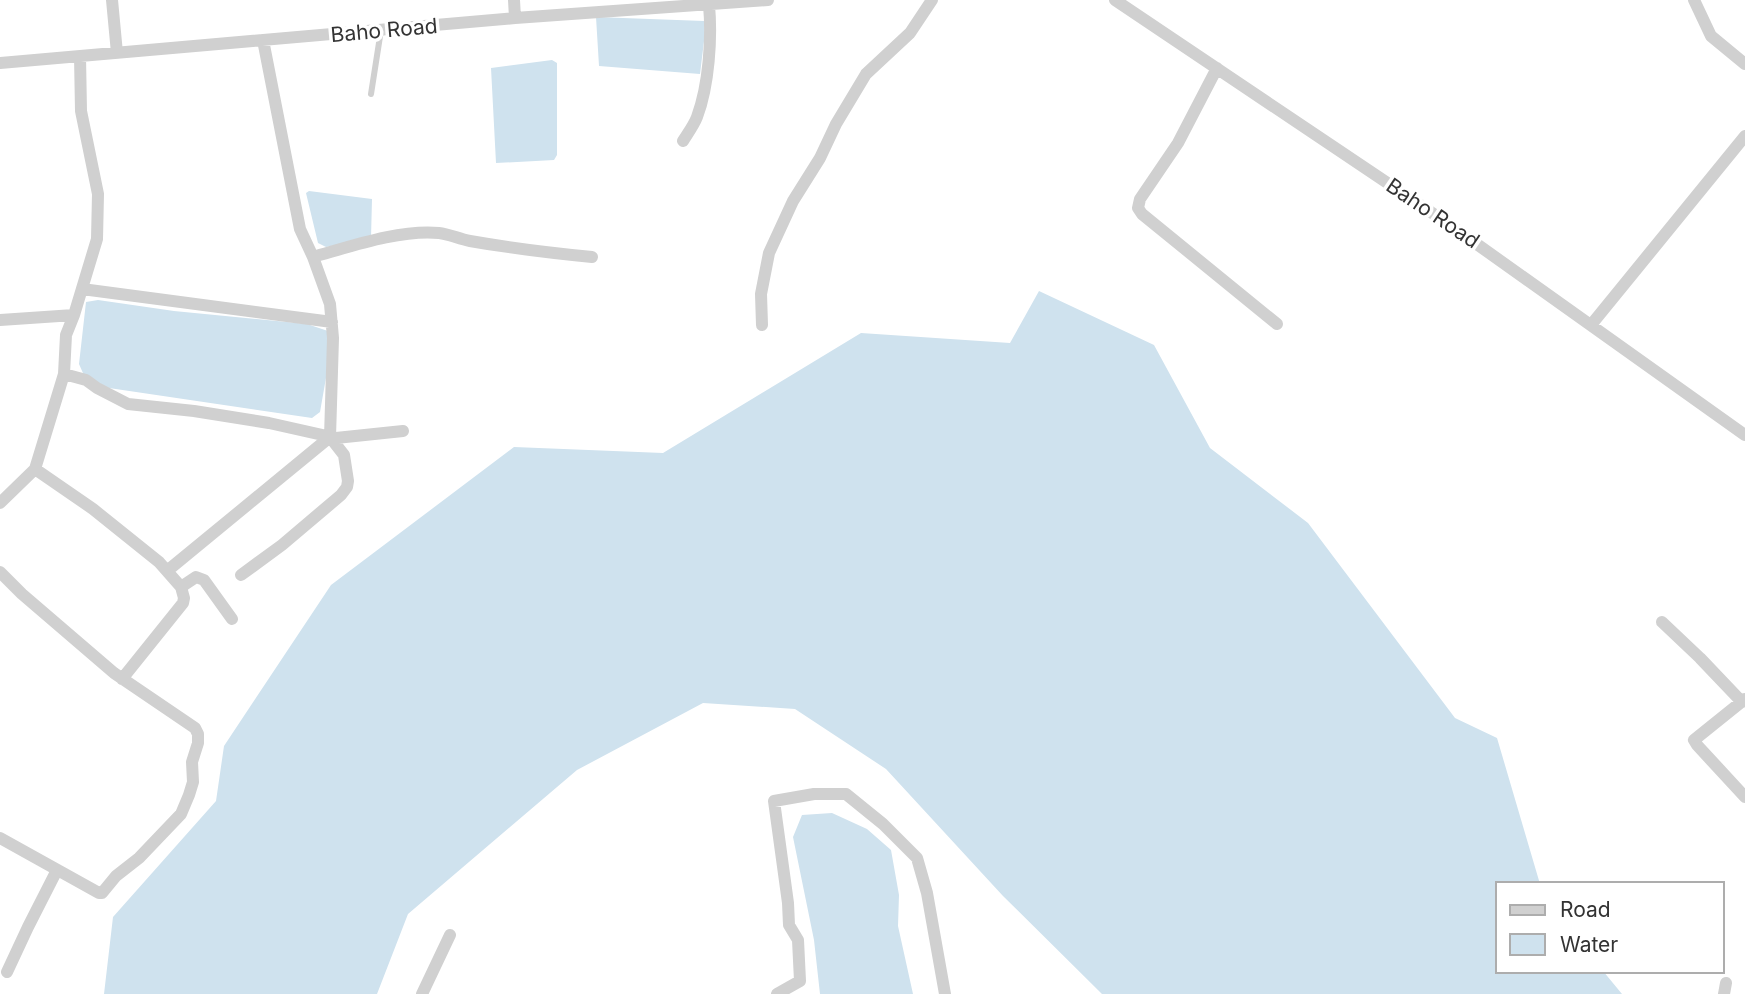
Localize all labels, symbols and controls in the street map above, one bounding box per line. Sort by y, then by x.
street label: Baho Road [330,13,438,47]
street label: Baho Road [1382,173,1484,253]
legend [1496,882,1724,973]
text: Road [1560,897,1611,922]
text: Water [1560,932,1618,957]

